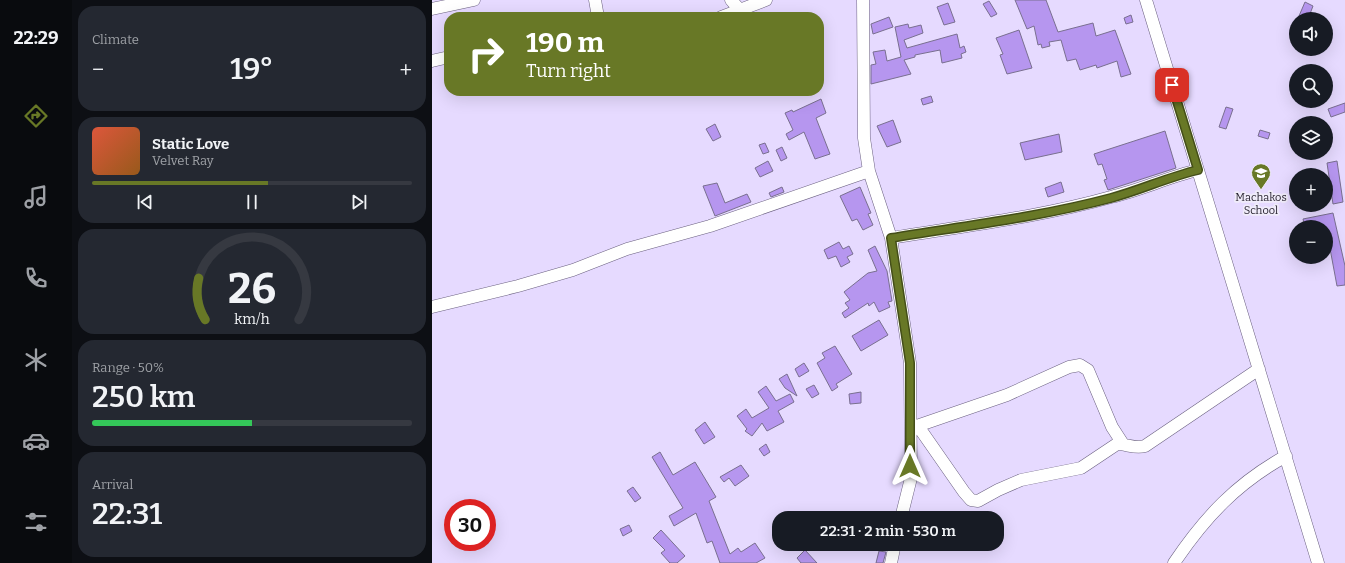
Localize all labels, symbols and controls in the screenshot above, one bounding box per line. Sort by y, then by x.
map controls [1289,12,1333,264]
button: sound [1289,12,1333,56]
text: 190 m [526,26,604,59]
text: 22:29 [13,27,59,49]
icon: right [460,28,512,80]
text: Climate [92,32,139,47]
text: 19° [230,51,273,87]
text: − [92,56,104,83]
text: + [399,56,412,83]
text: Turn right [526,60,611,82]
button: search [1289,64,1333,108]
pin [1155,68,1189,102]
icon: arrive [1161,74,1183,96]
icon: directions [22,102,50,130]
button: layers [1289,116,1333,160]
text: Static Love [152,135,229,153]
text: Velvet Ray [152,153,214,168]
school or university icon: Machakos School [1250,162,1272,190]
button: + [1289,168,1333,212]
icon: music [22,183,50,211]
icon: previous [134,191,156,213]
icon: pause [241,191,263,213]
icon: next [348,191,370,213]
place label: Machakos School [1235,191,1287,217]
button: − [1289,220,1333,264]
text: 26 [228,263,276,313]
icon: phone [22,264,50,292]
text: km/h [234,310,270,327]
icon: climate [22,346,50,374]
text: Range · 50% [92,360,164,375]
text: 250 km [92,379,195,415]
icon: car [22,427,50,455]
position arrow [889,445,931,487]
text: Arrival [92,477,133,492]
text: 22:31 [92,496,162,532]
speed limit sign: 30 [444,499,496,551]
icon: filters [22,508,50,536]
text: 22:31 · 2 min · 530 m [820,522,956,540]

